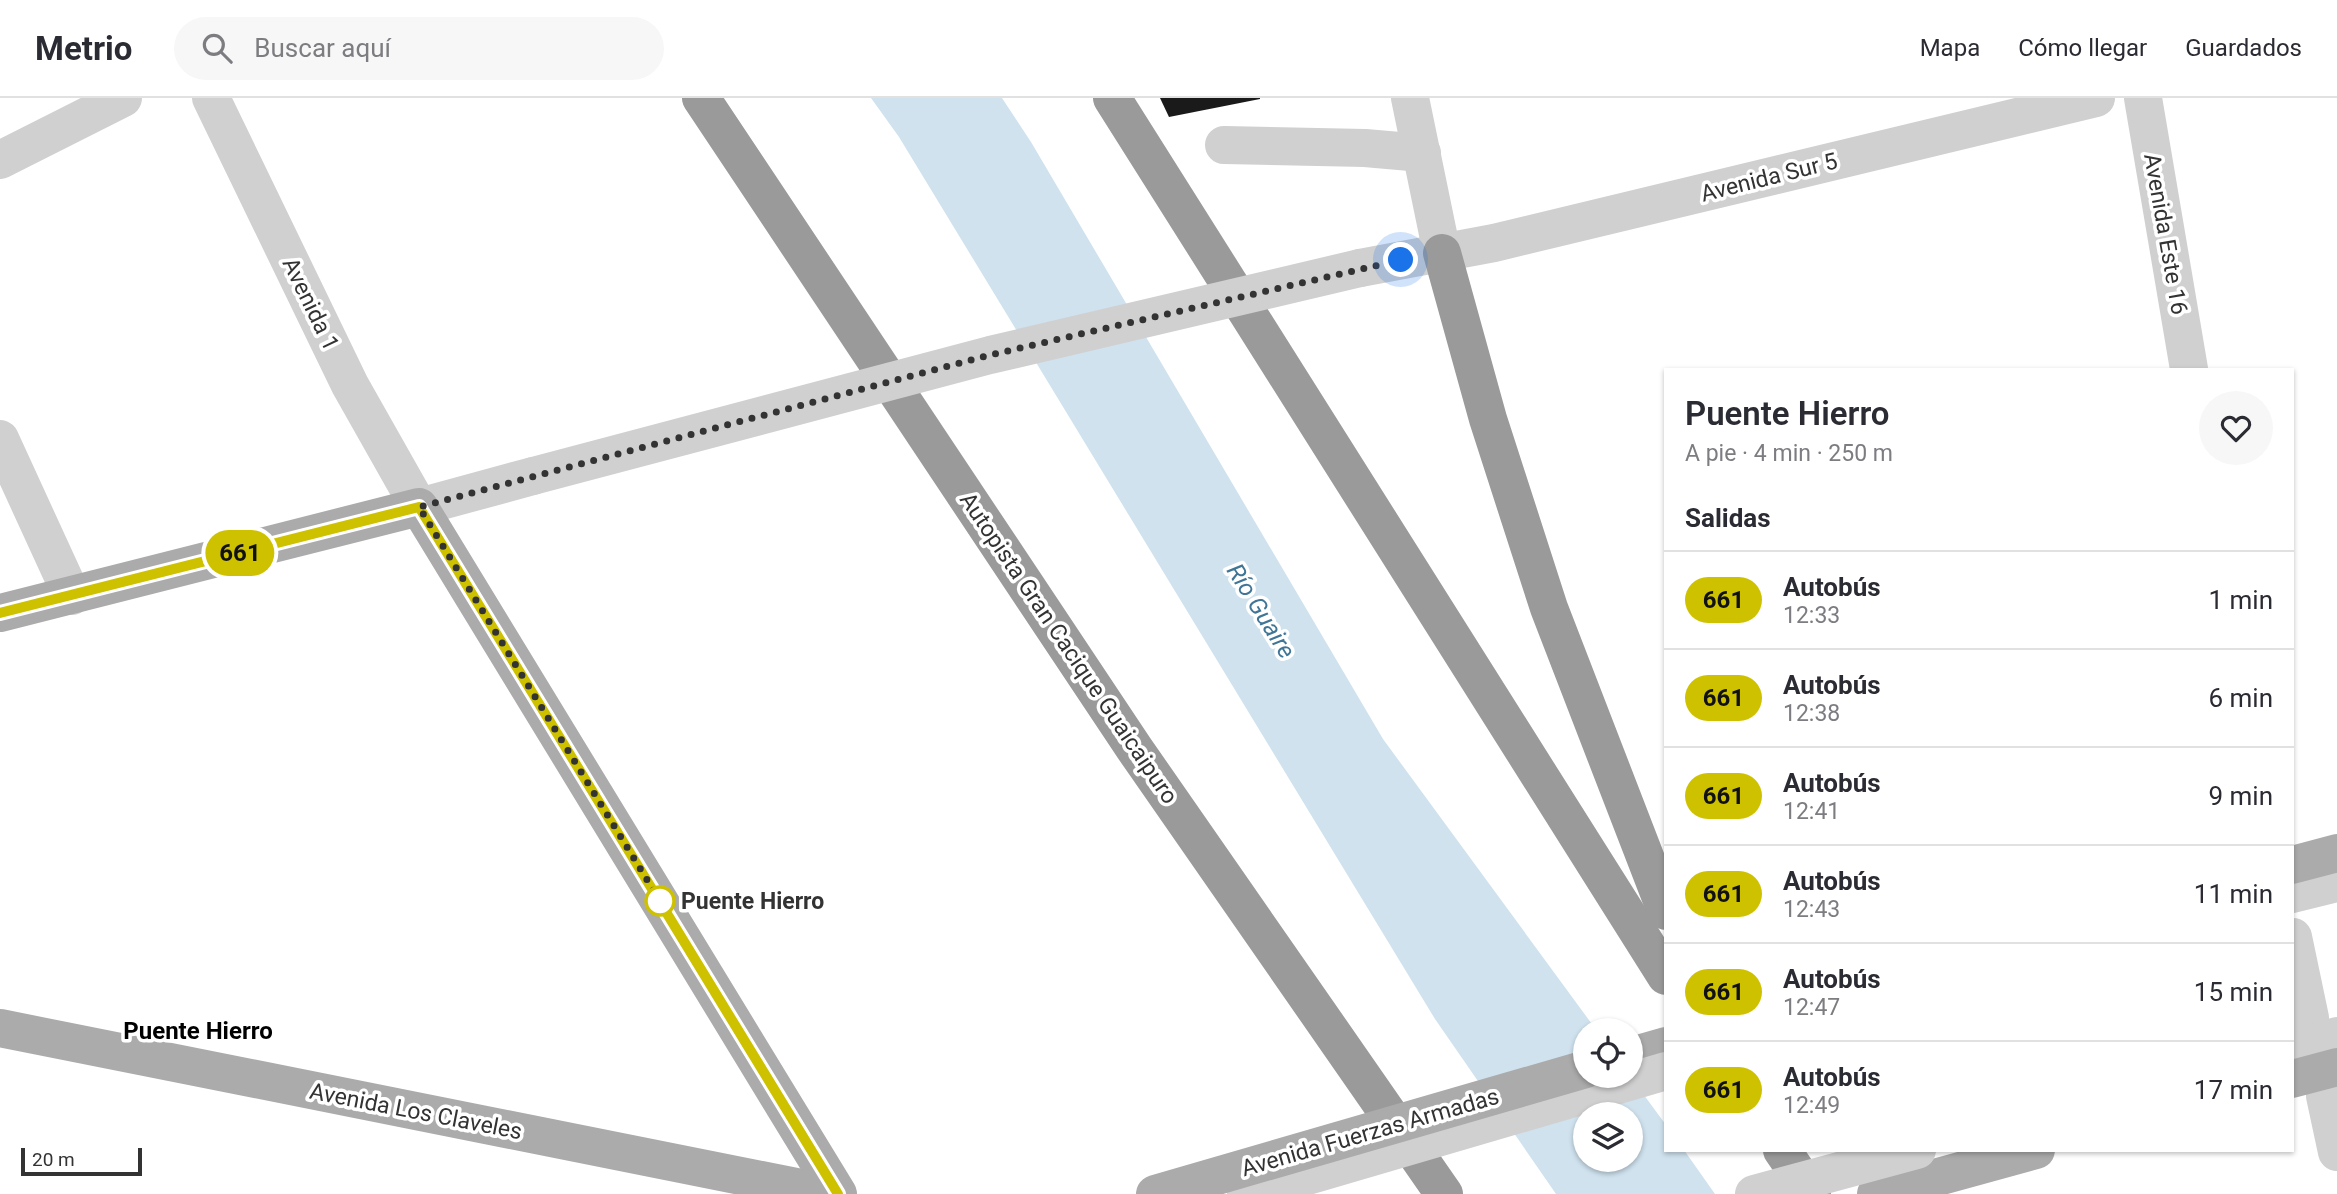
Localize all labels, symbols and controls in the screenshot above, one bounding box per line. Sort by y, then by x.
search box [174,17,664,80]
text: Metrio [35,29,132,68]
icon: search [198,29,236,67]
text: Buscar aquí [254,33,391,63]
text: Mapa [1920,34,1980,62]
text: Cómo llegar [2018,34,2147,62]
text: Guardados [2185,34,2302,62]
street label: Avenida Sur 5 [1698,147,1840,208]
street label: Avenida Este 16 [2138,151,2193,317]
your location [1383,242,1418,277]
street label: Avenida 1 [276,253,345,355]
button: heart [2199,391,2273,465]
text: Puente Hierro [1685,394,1890,433]
text: A pie · 4 min · 250 m [1685,440,1893,467]
street label: Autopista Gran Cacique Guaicaipuro [954,487,1183,809]
text: Salidas [1685,503,1771,533]
line badge: 661 [200,530,280,576]
text: 661 [219,539,261,567]
water label: Río Guaire [1221,559,1301,663]
text: Autobús [1783,572,1881,602]
text: 1 min [2208,585,2273,615]
text: 661 [1703,586,1744,614]
text: 12:33 [1783,602,1840,629]
text: Autobús [1783,670,1881,700]
text: 6 min [2208,683,2273,713]
text: 661 [1703,684,1744,712]
text: 12:38 [1783,700,1840,727]
text: Autobús [1783,768,1881,798]
text: 9 min [2208,781,2273,811]
text: 661 [1703,782,1744,810]
text: 12:41 [1783,798,1840,825]
text: Autobús [1783,866,1881,896]
text: 11 min [2194,879,2273,909]
text: 661 [1703,880,1744,908]
marker: Puente Hierro [645,886,675,916]
place label: Puente Hierro [681,888,824,915]
text: 12:43 [1783,896,1840,923]
text: Autobús [1783,964,1881,994]
text: 15 min [2194,977,2273,1007]
text: 661 [1703,978,1744,1006]
text: 12:47 [1783,994,1840,1021]
district label: Puente Hierro [123,1017,273,1045]
map controls [1573,1018,1643,1172]
button: locate [1573,1018,1643,1088]
text: Autobús [1783,1062,1881,1092]
text: 17 min [2194,1075,2273,1105]
text: 661 [1703,1076,1744,1104]
street label: Avenida Los Claveles [307,1078,524,1145]
street label: Avenida Fuerzas Armadas [1238,1083,1502,1182]
text: 12:49 [1783,1092,1840,1119]
button: layers [1573,1102,1643,1172]
scale bar [21,1145,142,1177]
text: 20 m [32,1148,75,1171]

